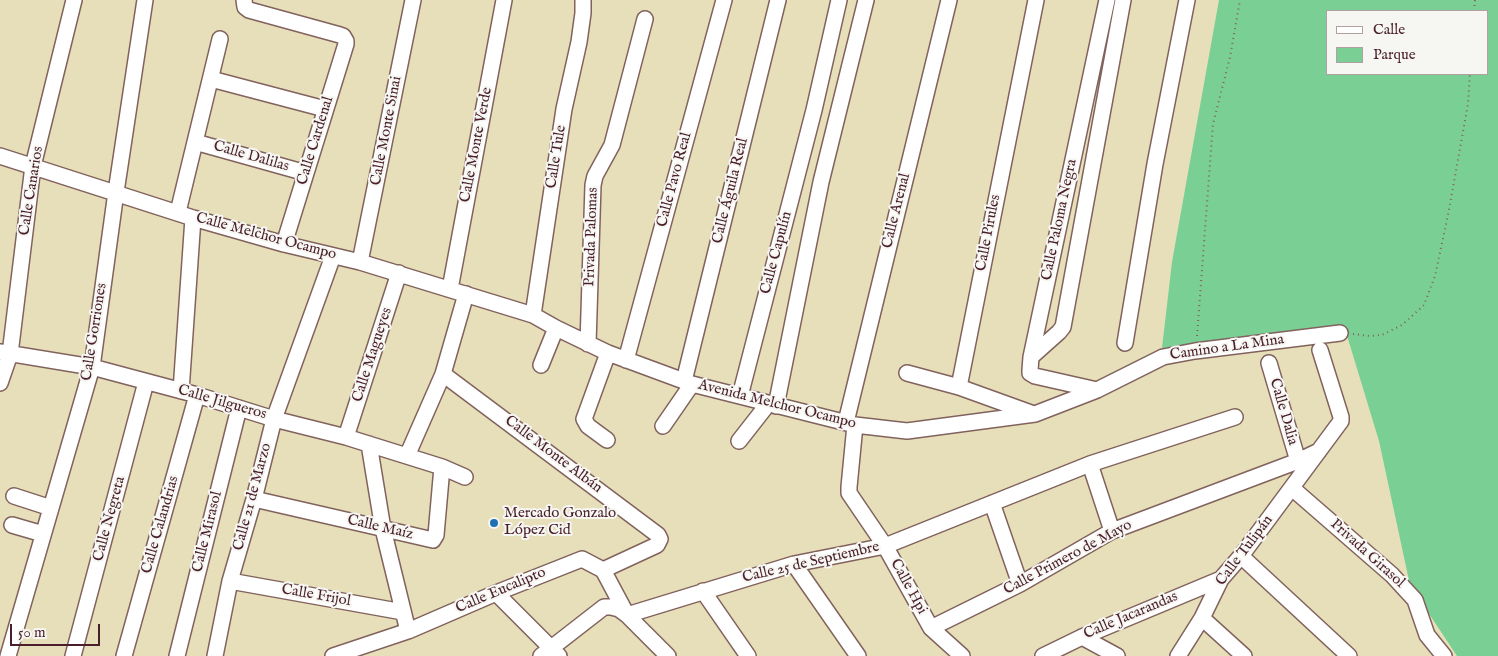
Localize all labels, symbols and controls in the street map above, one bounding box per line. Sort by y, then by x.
legend [1326,10,1488,75]
text: Calle [1373,20,1405,39]
text: Parque [1373,45,1416,64]
street label: Calle Monte Sinai [368,75,406,187]
street label: Calle Monte Verde [457,86,497,204]
street label: Calle Cardenal [294,95,338,187]
street label: Calle Tule [543,124,571,190]
street label: Calle Pavo Real [654,131,696,229]
street label: Calle Águila Real [709,136,753,246]
street label: Calle Dalilas [211,138,291,176]
street label: Calle Canarios [16,145,48,237]
street label: Calle Paloma Negra [1038,158,1082,282]
street label: Calle Arenal [879,172,915,250]
street label: Privada Palomas [581,187,603,287]
street label: Calle Pirules [973,193,1005,273]
street label: Calle Melchor Ocampo [194,210,338,264]
street label: Calle Capulín [757,210,797,296]
street label: Calle Gorriones [78,282,112,382]
street label: Calle Magueyes [349,305,397,405]
street label: Camino a La Mina [1169,331,1285,365]
street label: Avenida Melchor Ocampo [696,377,858,433]
street label: Calle Dalia [1265,377,1301,447]
street label: Calle Jilgueros [176,382,268,424]
street label: Calle Monte Albán [501,412,605,498]
street label: Calle 21 de Marzo [230,441,276,553]
street label: Calle Calandrias [138,474,184,576]
street label: Calle Negreta [90,475,130,563]
street label: Calle Mirasol [189,490,227,574]
place label: Mercado Gonzalo López Cid [504,505,616,540]
street label: Calle Maíz [345,512,415,544]
street label: Calle Tulipán [1213,512,1277,590]
street label: Privada Girasol [1326,516,1408,592]
marker: Mercado Gonzalo López Cid [488,517,500,529]
street label: Calle Primero de Mayo [1001,517,1135,599]
street label: Calle 25 de Septiembre [741,538,881,588]
street label: Calle Hpi [885,556,931,618]
street label: Calle Eucalipto [453,564,549,618]
street label: Calle Frijol [280,581,352,611]
street label: Calle Jacarandas [1081,588,1181,644]
scale bar [12,614,102,646]
text: 50 m [18,623,46,642]

